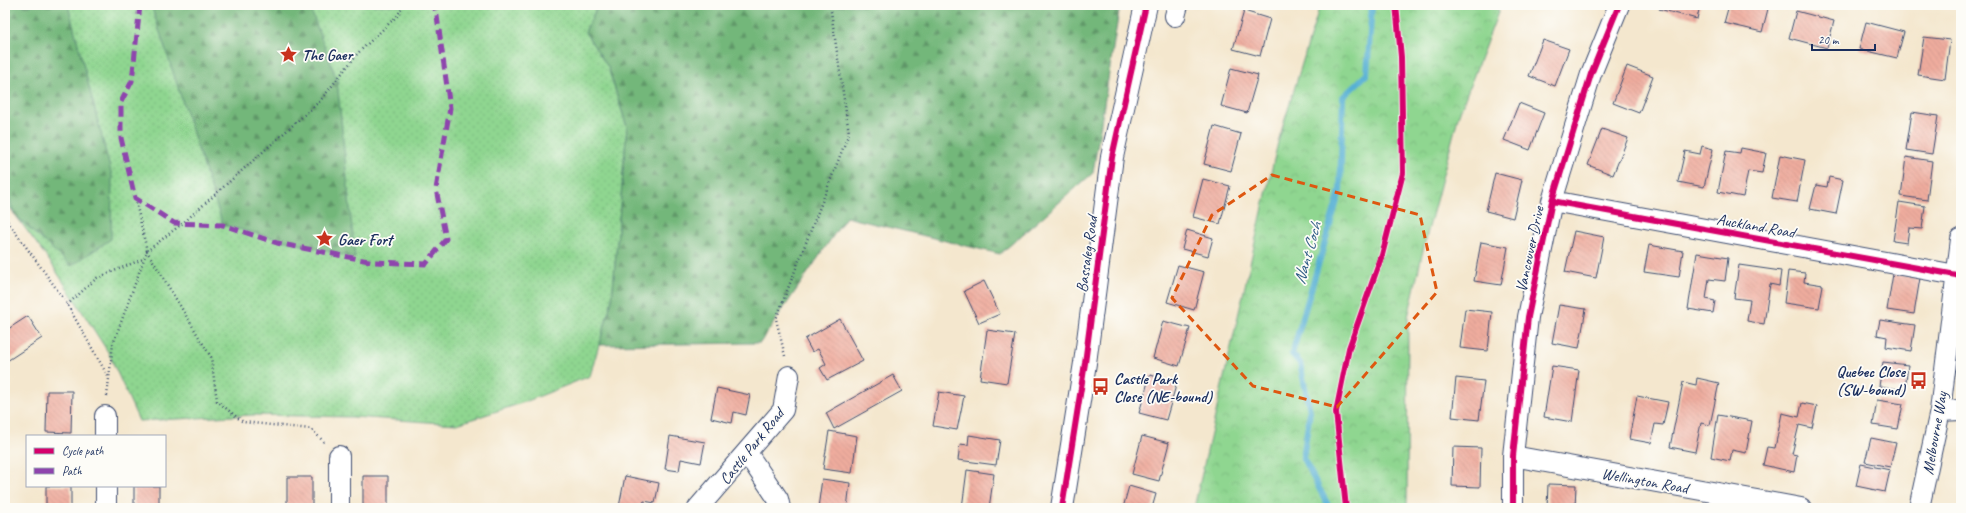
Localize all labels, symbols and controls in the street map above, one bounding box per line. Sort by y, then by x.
scale bar [1812,26,1875,52]
text: 20 m [1818,32,1840,48]
place icon: The Gaer [279,44,299,64]
place label: The Gaer [302,45,354,65]
street label: Vancouver Drive [1511,203,1549,294]
street label: Auckland Road [1715,209,1799,243]
street label: Bassaleg Road [1072,212,1103,294]
water label: Nant Coch [1289,219,1327,287]
place icon: Gaer Fort [315,229,335,249]
place label: Gaer Fort [338,230,395,250]
place label: Quebec Close (SW-bound) [1837,362,1907,400]
place label: Castle Park Close (NE-bound) [1114,369,1214,407]
bus stop icon: Quebec Close (SW-bound) [1908,370,1928,390]
bus stop icon: Castle Park Close (NE-bound) [1091,377,1111,397]
street label: Melbourne Way [1918,389,1952,476]
street label: Castle Park Road [715,402,790,489]
legend [26,435,166,487]
text: Cycle path [62,443,104,459]
text: Path [62,463,82,479]
street label: Wellington Road [1600,464,1692,499]

